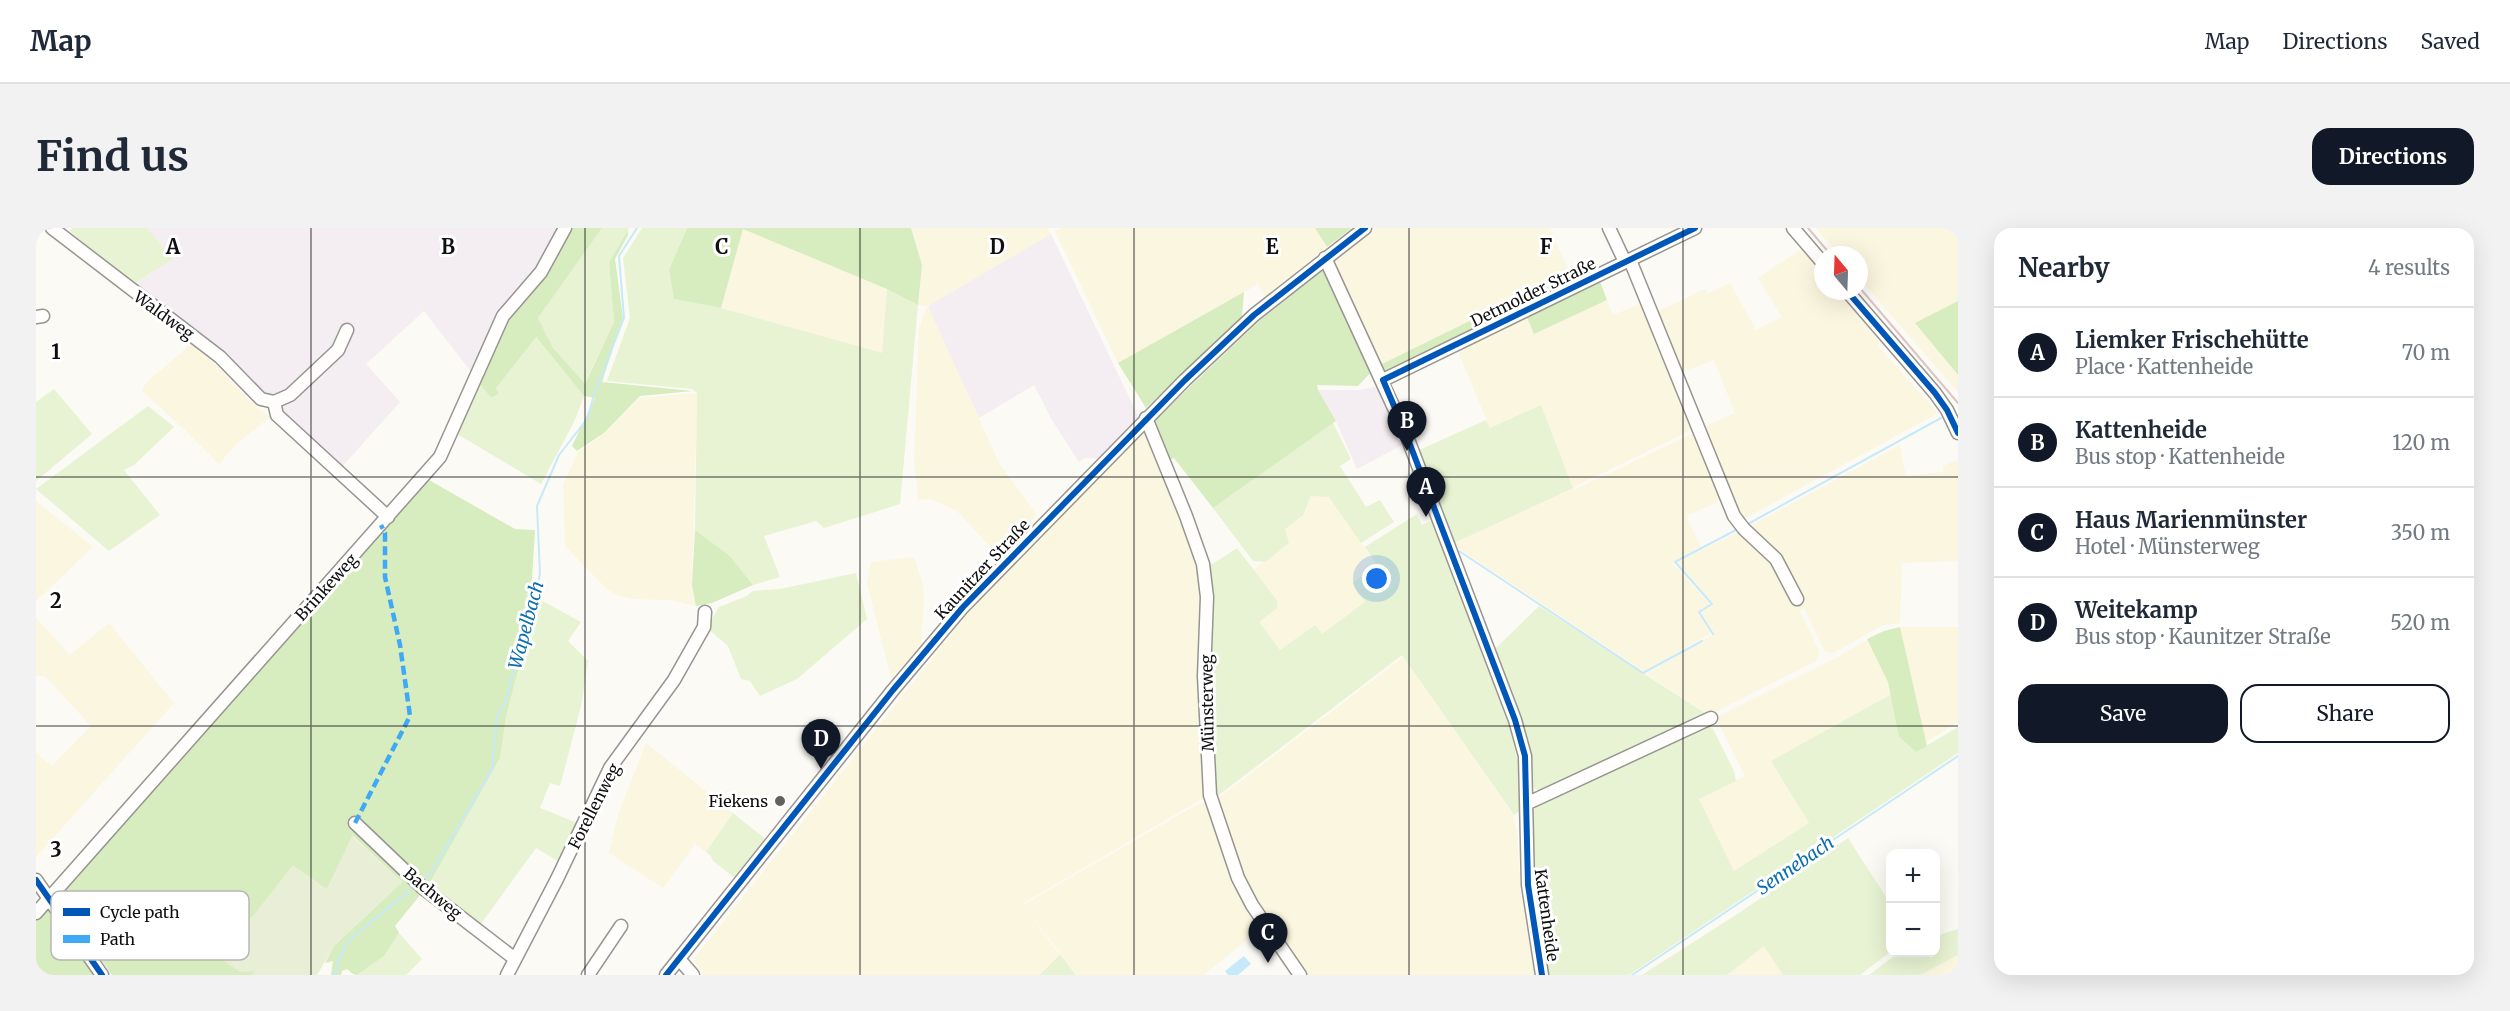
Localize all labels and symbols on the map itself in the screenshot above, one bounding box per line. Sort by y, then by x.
text: A [165,234,181,259]
text: B [441,234,455,259]
text: C [715,234,729,259]
text: D [989,234,1005,259]
text: E [1265,234,1279,259]
text: F [1540,234,1553,259]
north arrow [1814,246,1868,300]
street label: Detmolder Straße [1467,253,1599,331]
street label: Waldweg [129,286,198,344]
text: 1 [51,339,61,364]
pin: B [1388,402,1426,451]
pin: A [1406,468,1446,517]
street label: Kaunitzer Straße [930,515,1034,623]
street label: Brinkeweg [291,549,362,625]
your location [1362,564,1391,593]
water label: Wapelbach [503,579,549,671]
text: 2 [50,588,62,613]
street label: Münsterweg [1196,654,1218,752]
pin: D [802,720,840,769]
street label: Forellenweg [564,759,624,852]
place label: Fiekens [708,791,768,811]
marker: Fiekens [773,794,787,808]
water label: Sennebach [1752,831,1838,899]
text: 3 [50,837,62,862]
street label: Bachweg [400,863,466,923]
street label: Kattenheide [1531,867,1563,963]
legend [51,891,249,960]
text: Cycle path [100,902,180,922]
pin: C [1248,914,1288,963]
text: Path [100,929,136,949]

